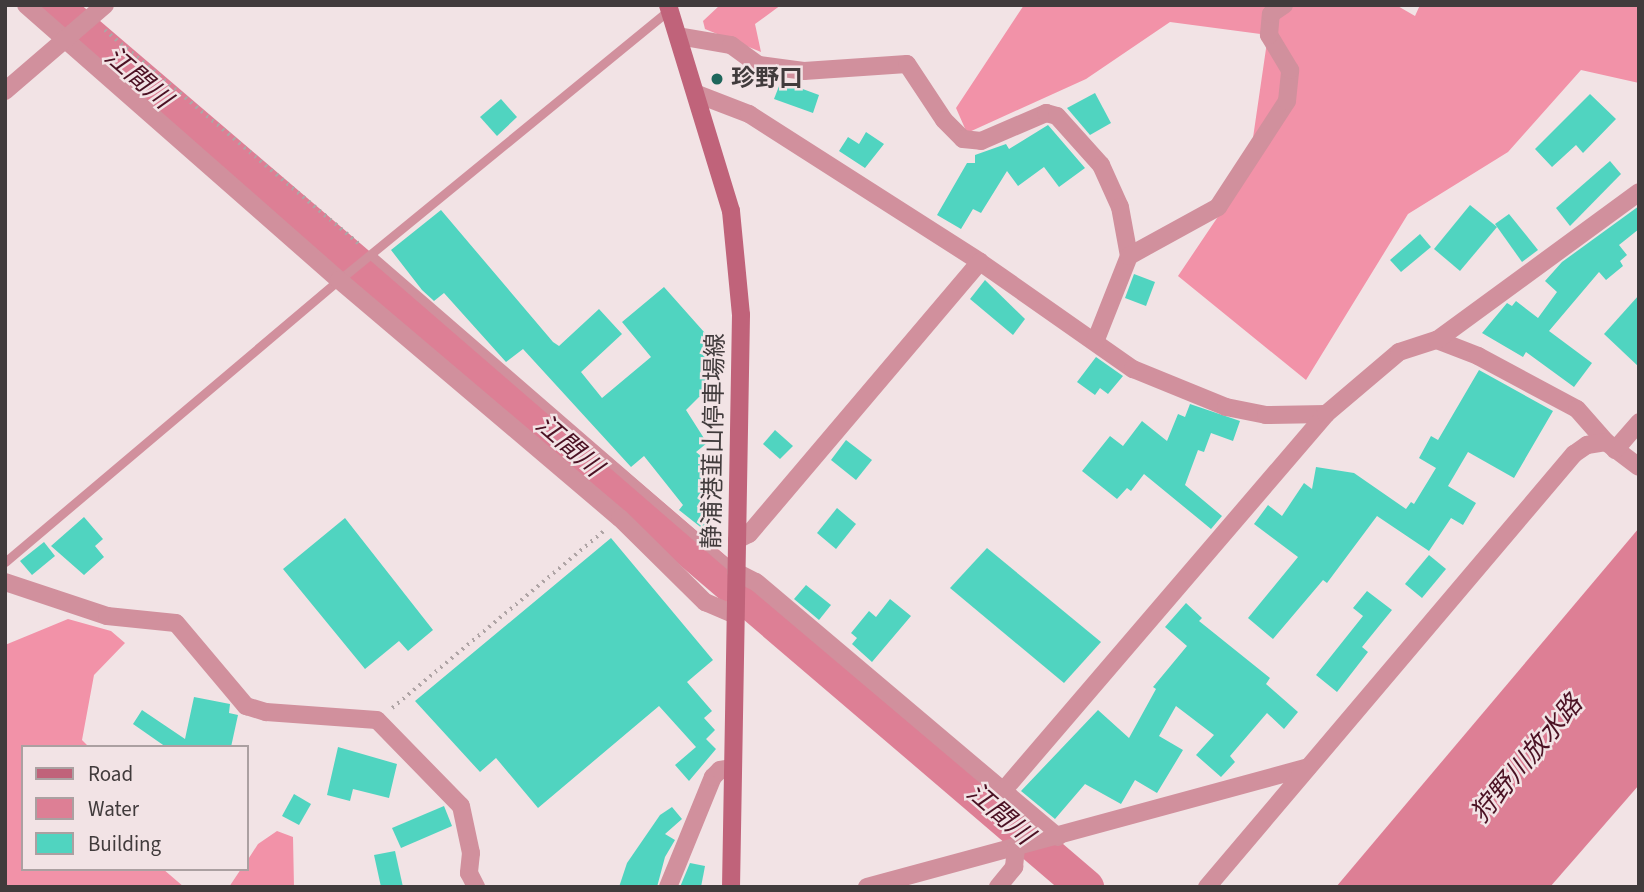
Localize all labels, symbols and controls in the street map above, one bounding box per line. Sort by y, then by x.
water label: 江間川 [98,41,178,115]
place label: 珍野口 [731,65,803,93]
marker: 珍野口 [709,71,725,87]
street label: 静浦港韮山停車場線 [698,333,730,549]
water label: 江間川 [529,409,609,483]
water label: 狩野川放水路 [1465,689,1589,829]
legend [21,745,248,871]
text: Road [88,759,133,789]
water label: 江間川 [960,777,1040,851]
text: Water [88,794,139,824]
text: Building [88,829,161,859]

